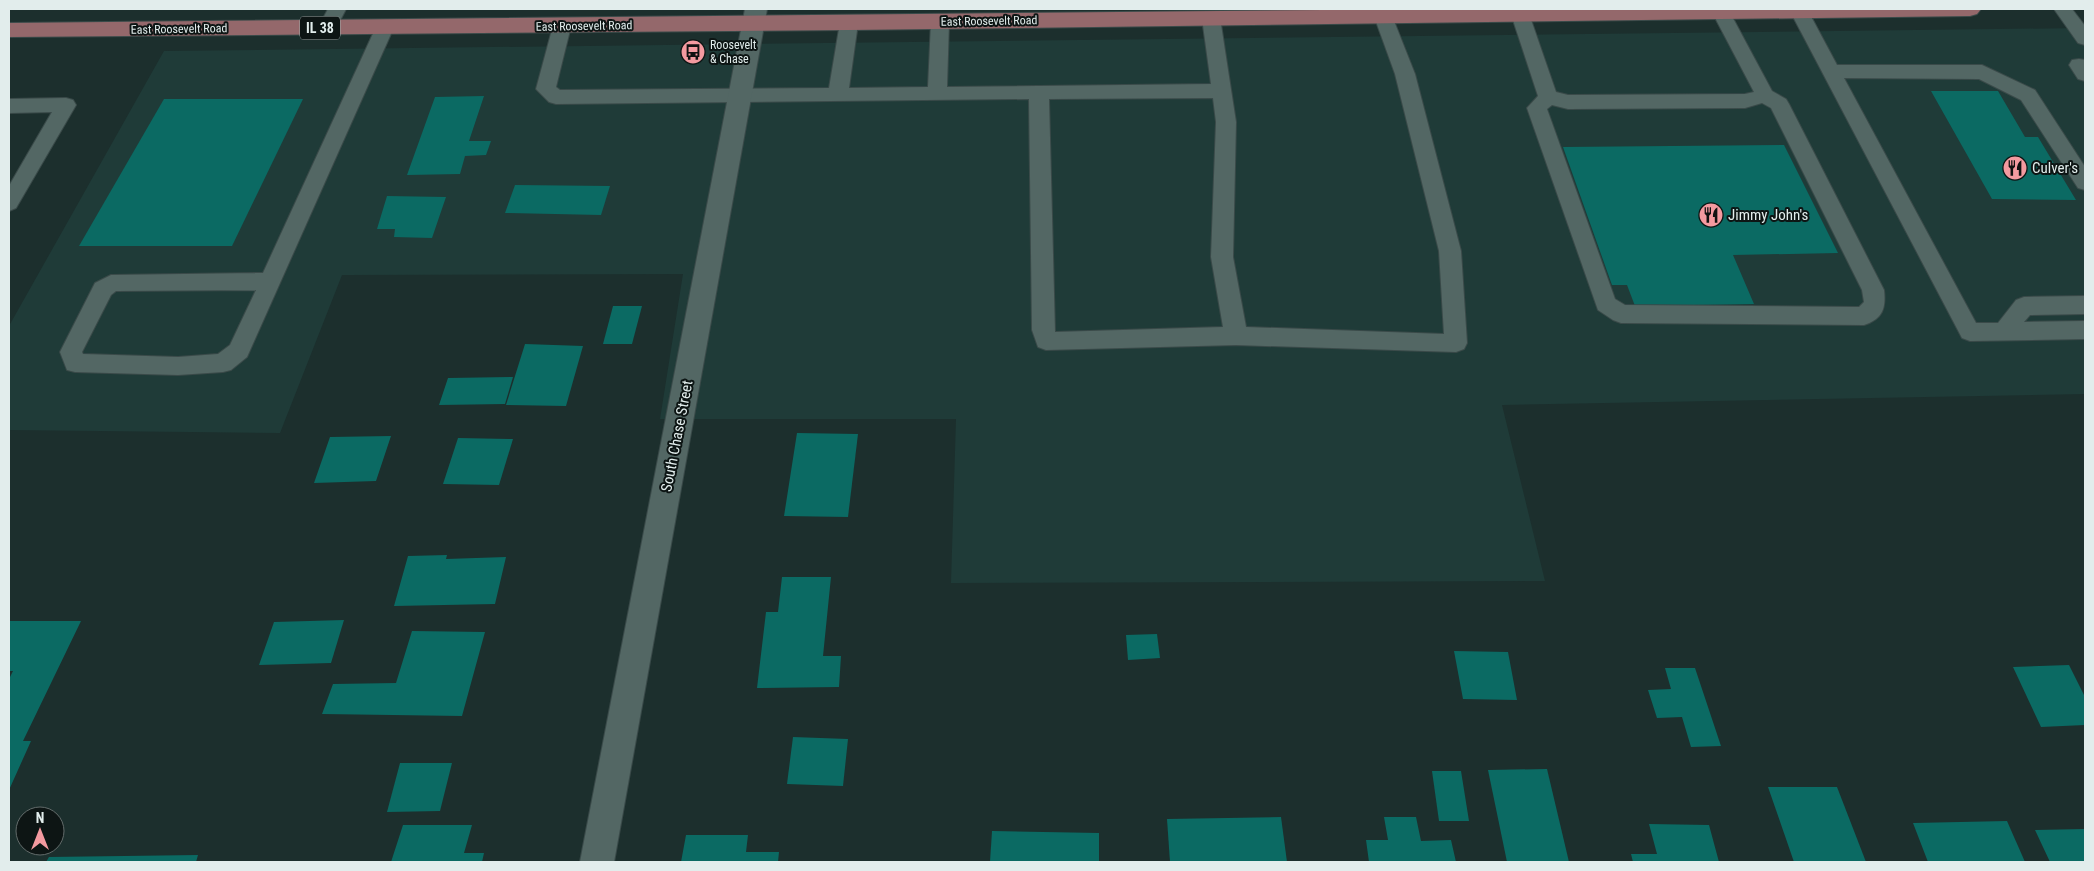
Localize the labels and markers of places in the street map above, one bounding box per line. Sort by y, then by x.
place label: Roosevelt & Chase [710,38,757,66]
bus stop icon: Roosevelt & Chase [680,39,706,65]
restaurant icon: Culver's [2002,155,2028,181]
place label: Culver's [2032,159,2078,177]
restaurant icon: Jimmy John's [1698,202,1724,228]
place label: Jimmy John's [1728,206,1809,224]

